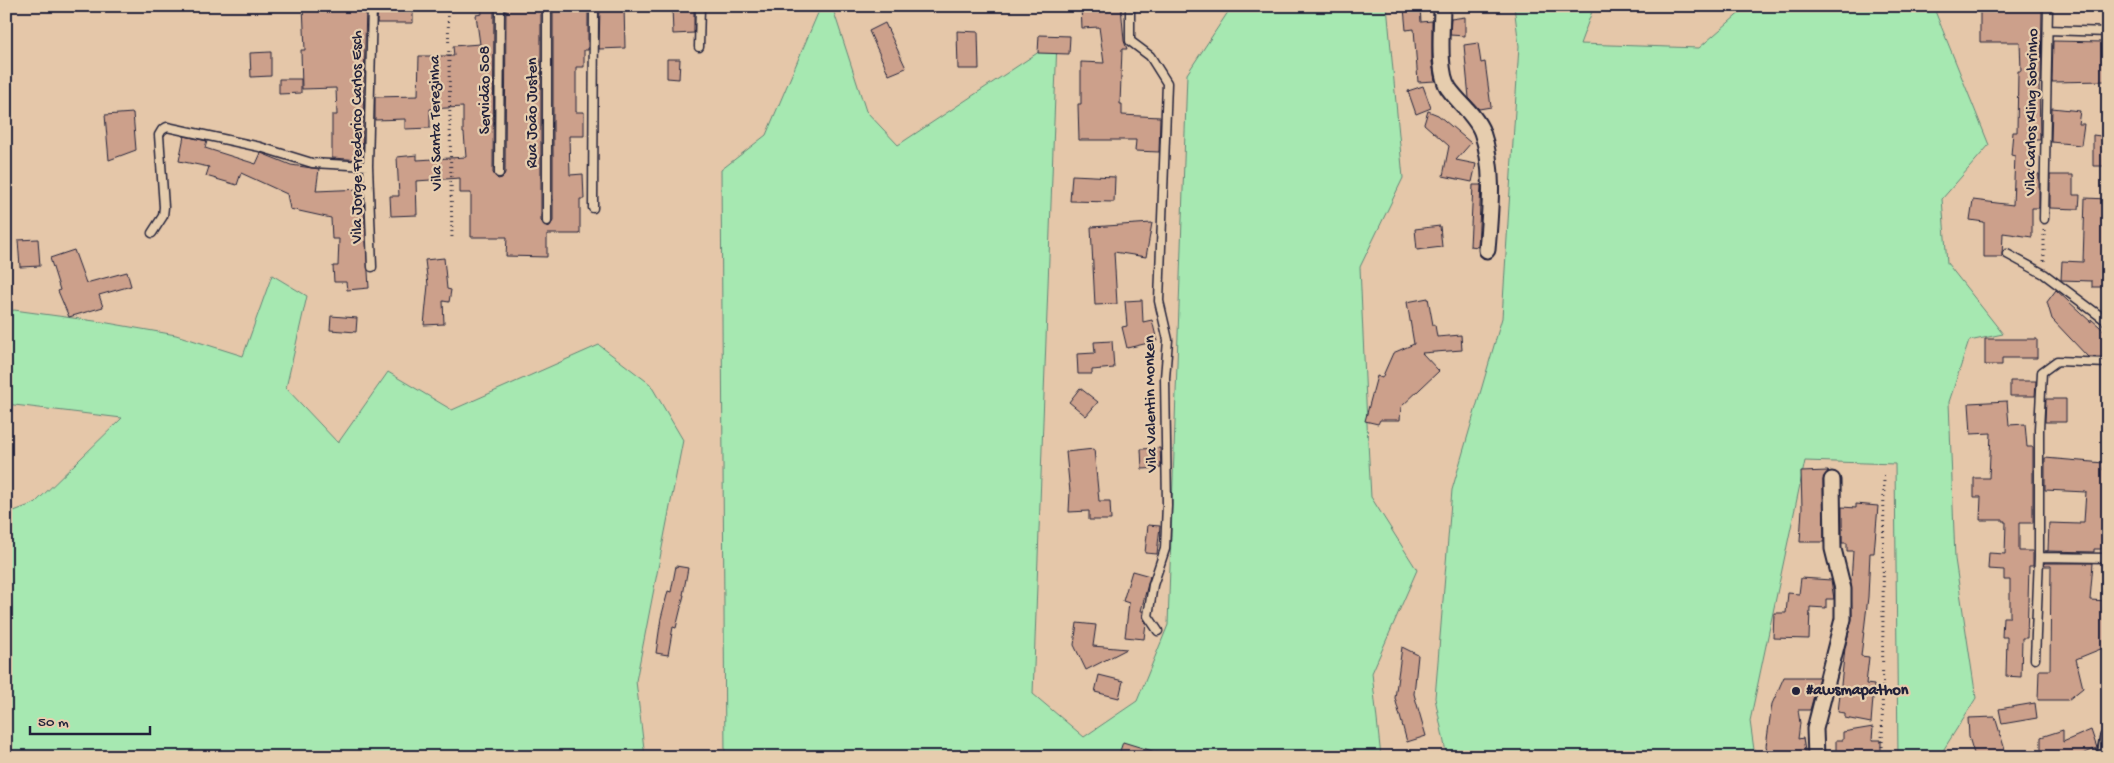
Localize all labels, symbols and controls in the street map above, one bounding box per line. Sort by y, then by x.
street label: Vila Carlos Kling Sobrinho [2022,28,2044,197]
street label: Vila Jorge Frederico Carlos Esch [349,30,368,245]
street label: Servidão 508 [477,46,496,134]
street label: Vila Santa Terezinha [426,54,448,192]
street label: Rua João Justen [524,57,543,168]
street label: Vila Valentin Monken [1141,335,1163,474]
place label: #awsmapathon [1806,682,1909,701]
marker: #awsmapathon [1790,685,1802,697]
scale bar [30,703,150,735]
text: 50 m [38,714,69,732]

